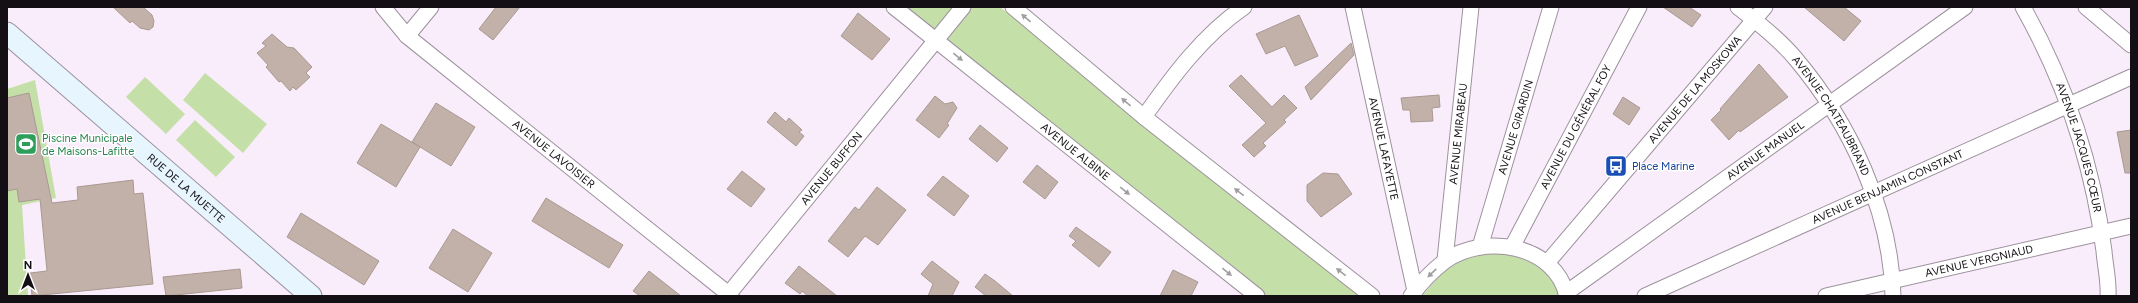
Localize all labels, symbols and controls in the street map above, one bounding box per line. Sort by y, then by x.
one-way arrow [1021,14,1032,23]
street label: AVENUE DE LA MOSKOWA [1646,33,1745,146]
one-way arrow [952,53,963,62]
street label: AVENUE CHATEAUBRIAND [1789,54,1872,178]
street label: AVENUE DU GÉNÉRAL FOY [1538,62,1614,191]
street label: AVENUE GIRARDIN [1496,78,1536,176]
street label: AVENUE JACQUES CŒUR [2053,81,2104,214]
street label: AVENUE MIRABEAU [1447,82,1470,185]
street label: AVENUE LAFAYETTE [1366,96,1401,201]
one-way arrow [1121,98,1131,107]
street label: AVENUE LAVOISIER [510,117,597,191]
street label: AVENUE MANUEL [1724,118,1807,183]
street label: AVENUE ALBINE [1038,120,1112,183]
street label: AVENUE BUFFON [798,129,865,208]
sports icon: Piscine Municipale de Maisons-Lafitte [13,131,39,157]
place label: Piscine Municipale de Maisons-Lafitte [42,132,134,158]
street label: AVENUE BENJAMIN CONSTANT [1810,148,1965,227]
street label: RUE DE LA MUETTE [144,151,228,226]
bus stop icon: Place Marine [1603,153,1629,179]
place label: Place Marine [1632,160,1694,173]
one-way arrow [1120,187,1131,195]
one-way arrow [1233,187,1244,196]
street label: AVENUE VERGNIAUD [1924,243,2035,280]
north arrow [8,255,48,295]
text: N [24,259,32,272]
one-way arrow [1221,268,1232,276]
one-way arrow [1335,268,1346,276]
one-way arrow [1427,268,1437,278]

